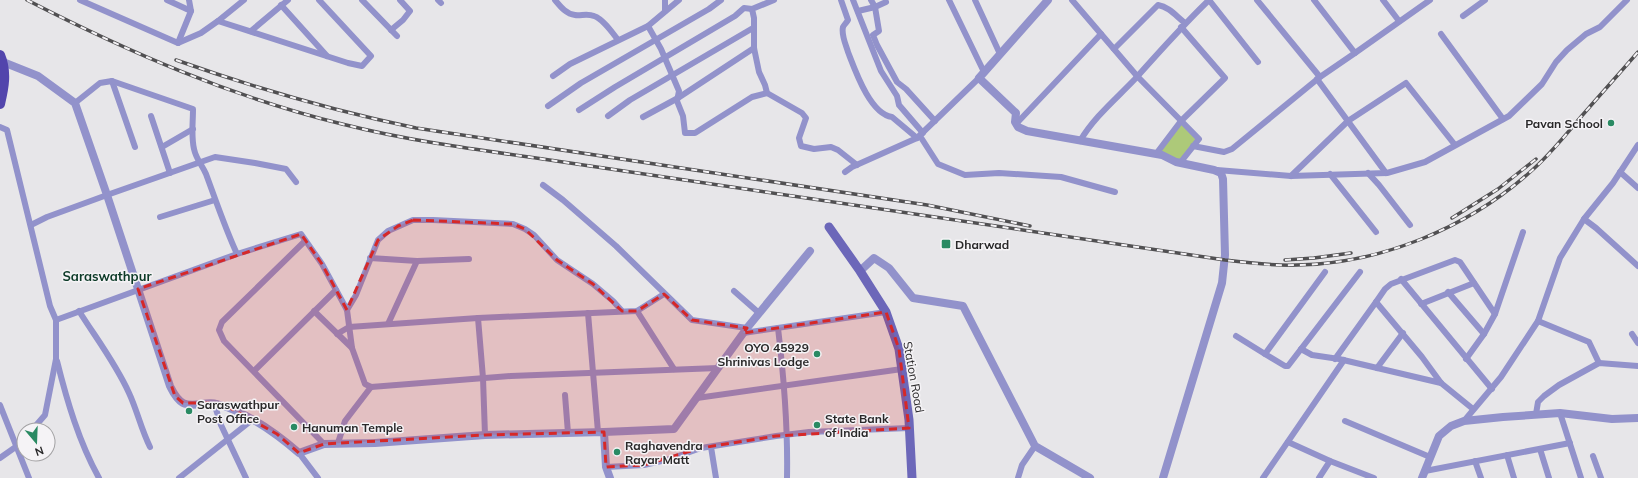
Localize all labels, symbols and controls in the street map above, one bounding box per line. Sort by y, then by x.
place label: Pavan School [1525,116,1603,131]
marker: Pavan School [1606,118,1616,128]
place label: Dharwad [955,237,1009,252]
marker: Dharwad [940,238,952,250]
district label: Saraswathpur [62,268,152,284]
place label: OYO 45929 Shrinivas Lodge [717,340,809,369]
street label: Station Road [900,340,928,414]
marker: OYO 45929 Shrinivas Lodge [812,349,822,359]
place label: Saraswathpur Post Office [197,397,279,426]
marker: Saraswathpur Post Office [184,406,194,416]
place label: State Bank of India [825,411,889,440]
place label: Hanuman Temple [302,420,403,435]
marker: State Bank of India [812,420,822,430]
north arrow [16,422,56,462]
marker: Hanuman Temple [289,422,299,432]
place label: Raghavendra Rayar Matt [625,438,703,467]
text: N [33,443,45,459]
marker: Raghavendra Rayar Matt [612,447,622,457]

